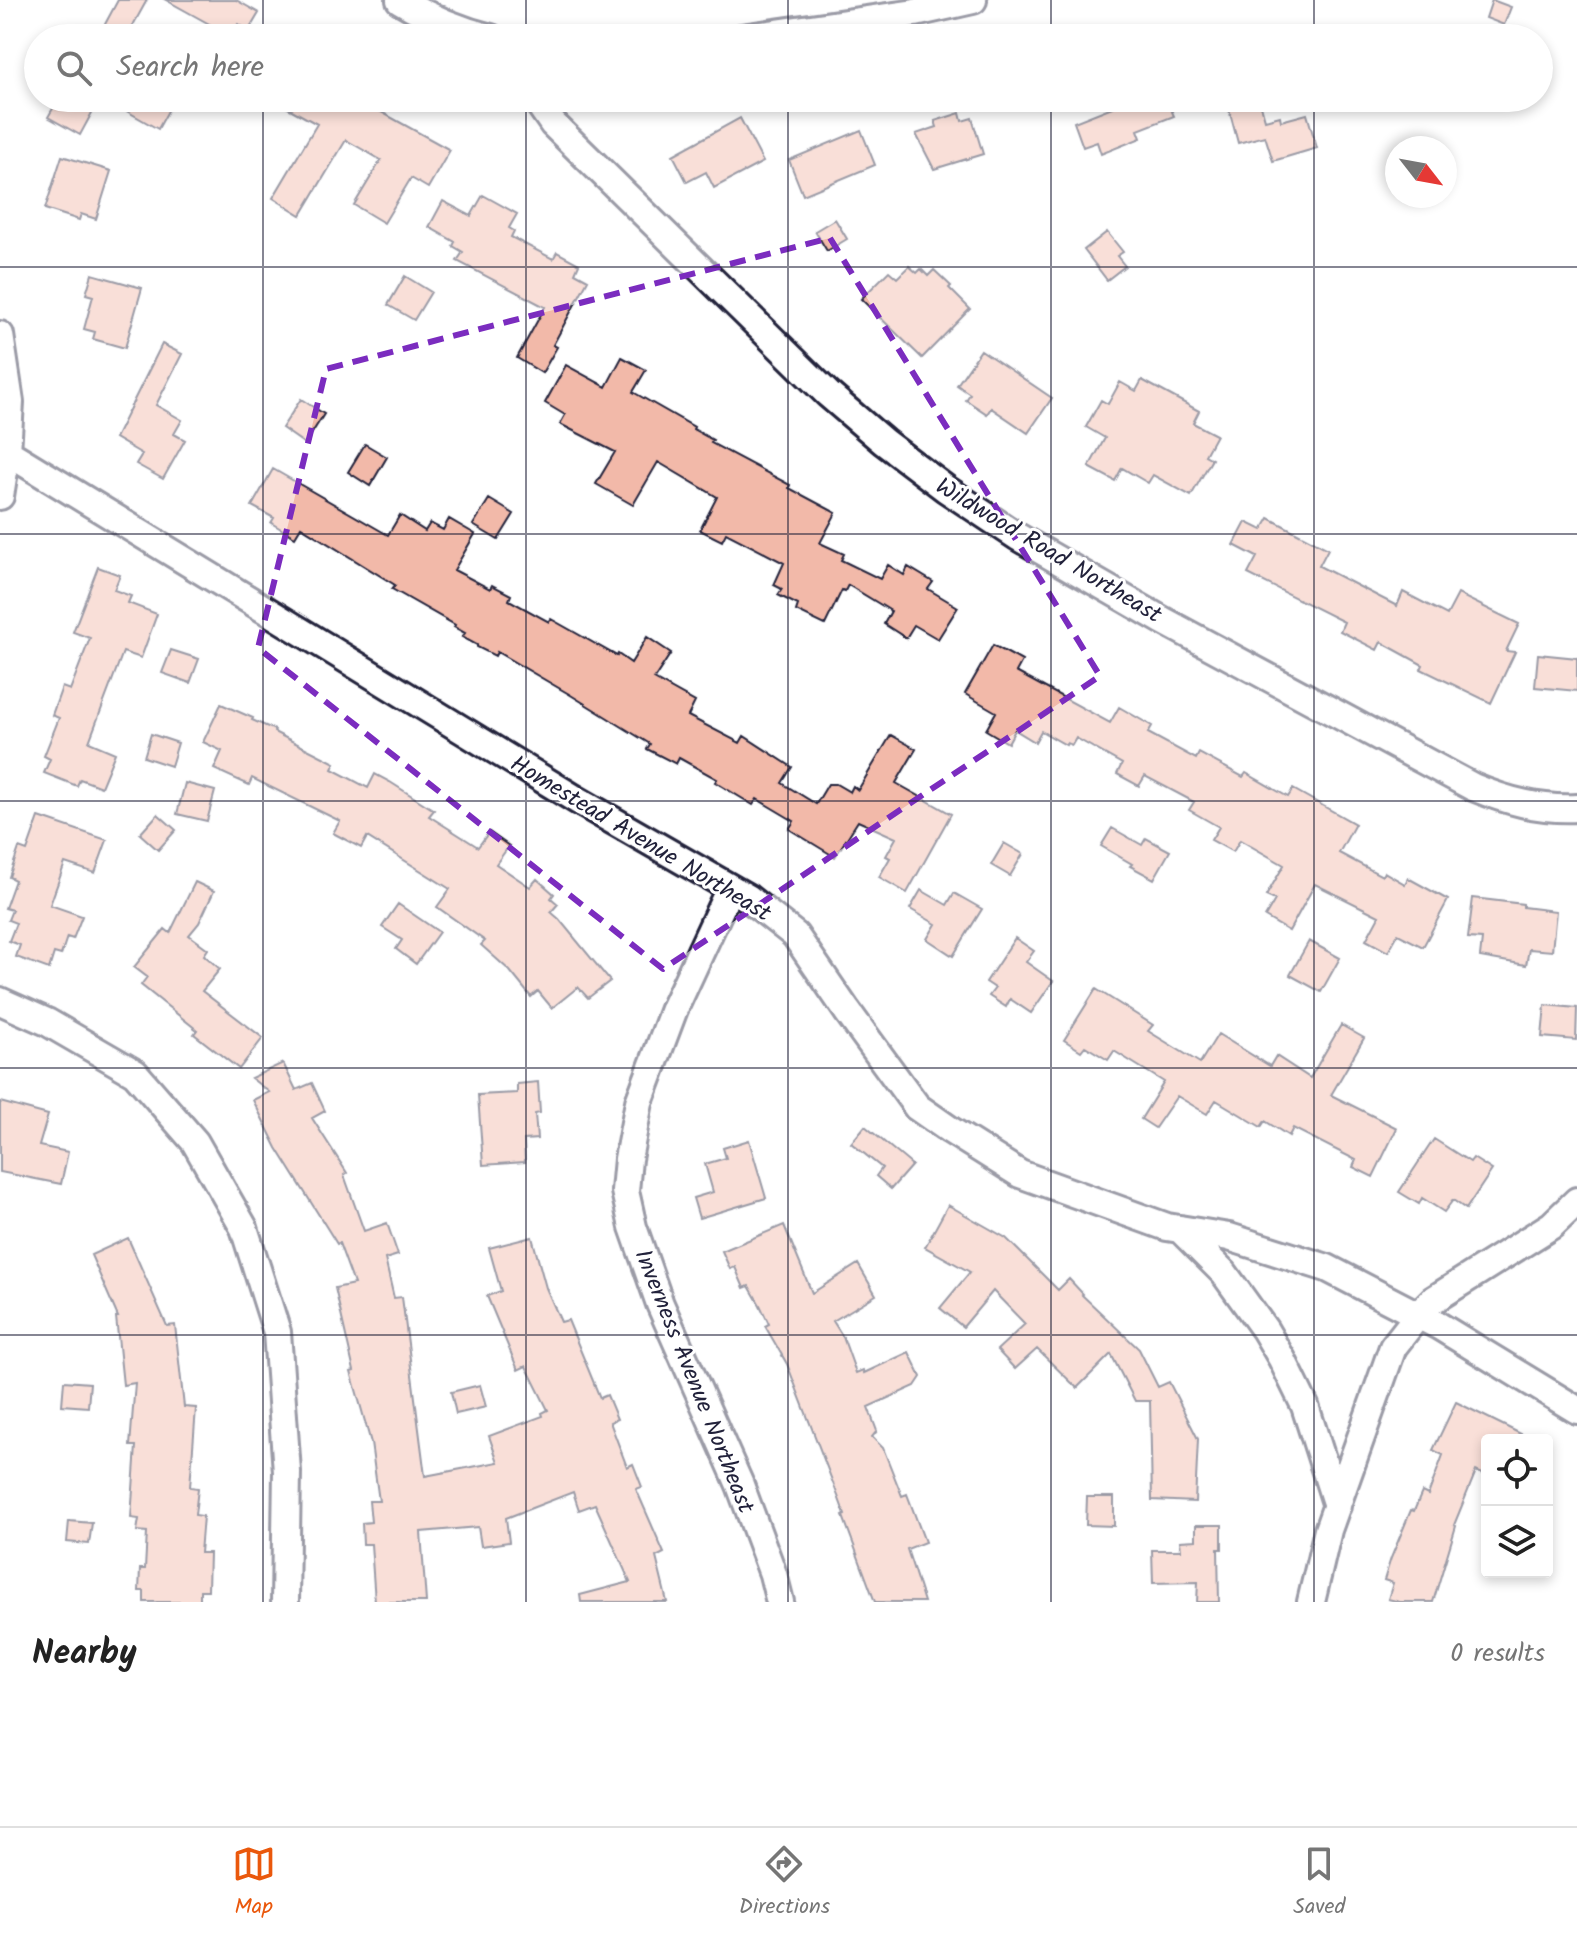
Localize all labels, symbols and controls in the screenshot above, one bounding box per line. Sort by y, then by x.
search box [24,24,1553,112]
text: Search here [116,44,264,92]
icon: search [52,46,96,90]
north arrow [1385,136,1457,208]
street label: Wildwood Road Northeast [927,468,1170,635]
street label: Homestead Avenue Northeast [502,746,779,933]
street label: Inverness Avenue Northeast [623,1244,765,1520]
map controls [1481,1434,1553,1578]
button: locate [1481,1434,1553,1506]
button: layers [1481,1506,1553,1578]
text: Nearby [32,1627,137,1681]
text: 0 results [1450,1633,1545,1675]
tab: Map [232,1842,276,1925]
tab: Directions [739,1842,830,1925]
tab: Saved [1293,1842,1345,1925]

